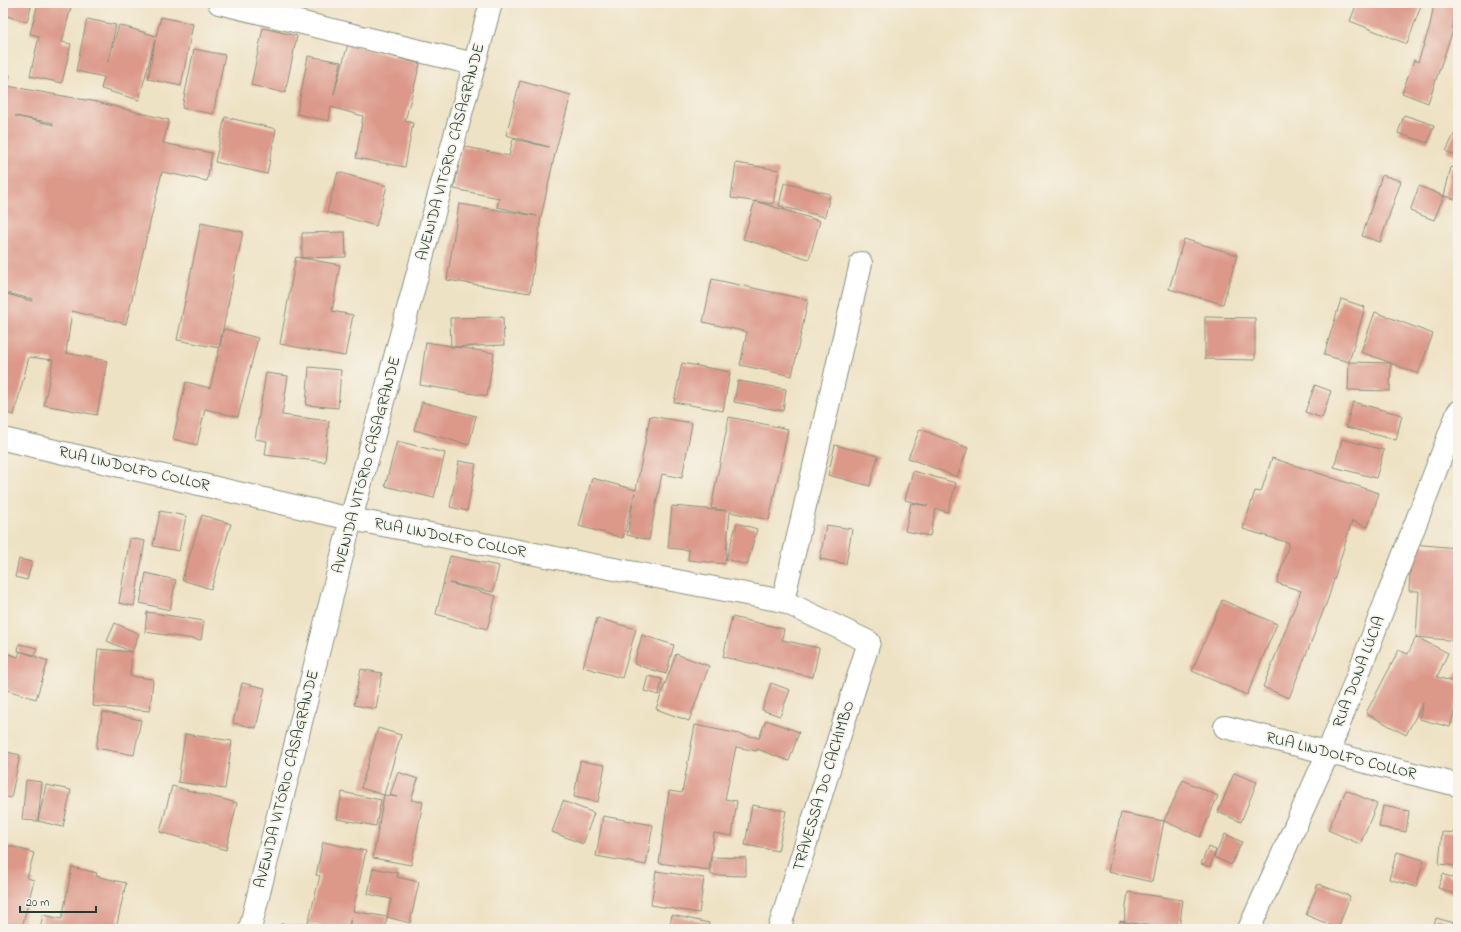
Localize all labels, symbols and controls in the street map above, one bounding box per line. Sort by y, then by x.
street label: AVENIDA VITÓRIO CASAGRANDE [410,41,492,263]
street label: AVENIDA VITÓRIO CASAGRANDE [326,354,408,576]
street label: RUA LINDOLFO COLLOR [56,440,212,498]
street label: RUA LINDOLFO COLLOR [372,512,528,565]
street label: RUA DONA LÚCIA [1327,612,1391,731]
street label: AVENIDA VITÓRIO CASAGRANDE [248,667,326,891]
street label: TRAVESSA DO CACHIMBO [787,698,861,874]
street label: RUA LINDOLFO COLLOR [1263,726,1419,786]
scale bar [20,888,96,914]
text: 20 m [26,894,49,912]

